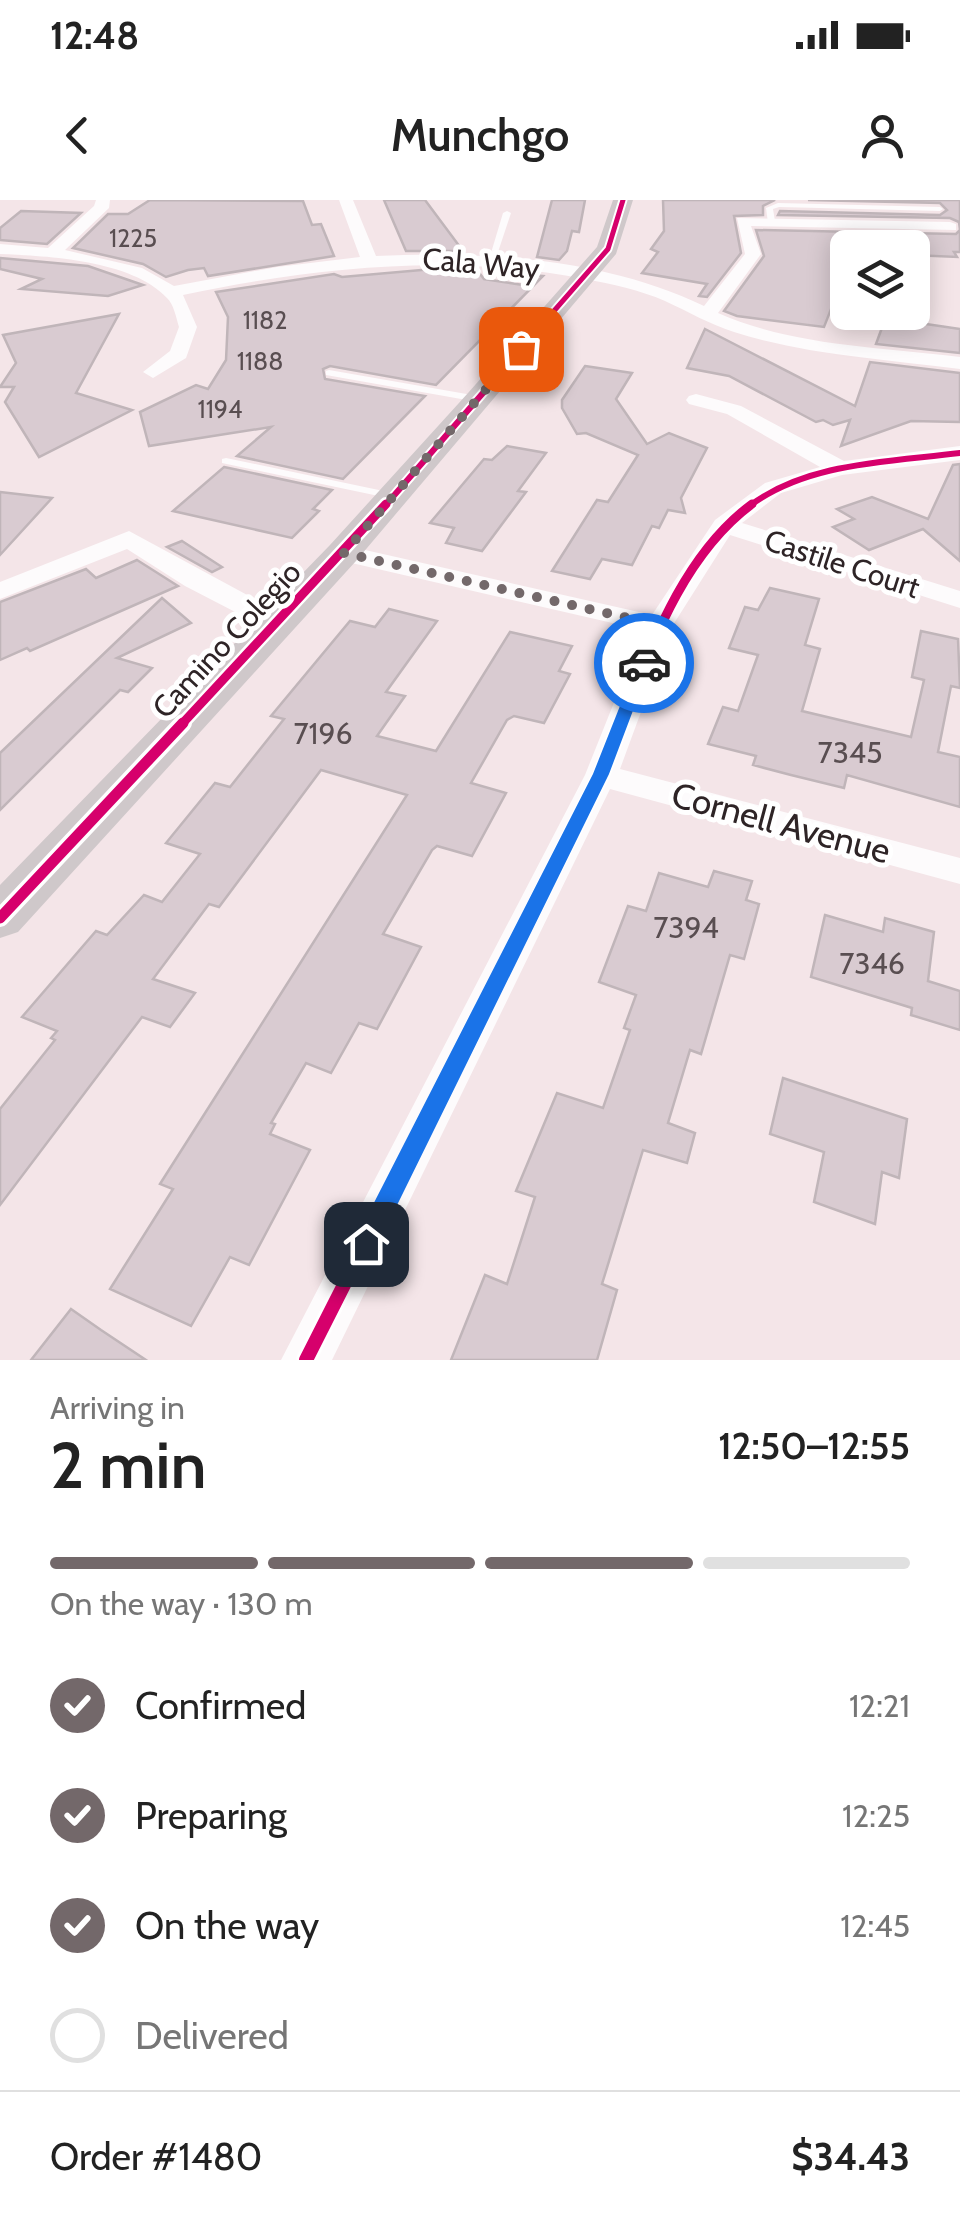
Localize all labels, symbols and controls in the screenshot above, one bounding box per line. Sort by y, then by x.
text: 12:48 [50,12,139,59]
icon: back [50,108,105,163]
text: Munchgo [391,108,569,162]
icon: person [855,108,910,163]
house number: 1225 [109,223,157,253]
map controls [830,230,930,330]
button: layers [830,230,930,330]
street label: Cala Way [421,240,541,287]
house number: 1182 [243,305,287,335]
pin [479,307,564,392]
icon: bag [494,322,549,377]
house number: 1188 [237,346,283,376]
house number: 1194 [198,394,242,424]
street label: Castile Court [760,521,924,606]
street label: Camino Colegio [145,554,309,726]
courier [594,613,694,713]
icon: car [617,636,672,691]
house number: 7196 [294,715,352,752]
house number: 7345 [818,734,882,771]
street label: Cornell Avenue [667,773,895,872]
house number: 7394 [653,909,719,946]
house number: 7346 [839,945,905,982]
pin [324,1202,409,1287]
icon: home [339,1217,394,1272]
text: Arriving in [50,1388,185,1427]
text: 12:50–12:55 [718,1422,910,1469]
text: 2 min [50,1425,207,1504]
text: On the way · 130 m [50,1584,313,1623]
icon: check [50,1678,105,1733]
text: Confirmed [135,1682,306,1729]
text: 12:21 [849,1686,910,1725]
icon: check [50,1788,105,1843]
text: Preparing [135,1792,287,1839]
text: 12:25 [842,1796,910,1835]
icon: check [50,1898,105,1953]
text: On the way [135,1902,319,1949]
text: 12:45 [840,1906,910,1945]
text: Delivered [135,2012,289,2059]
text: Order #1480 [50,2133,262,2180]
text: $34.43 [791,2133,910,2180]

